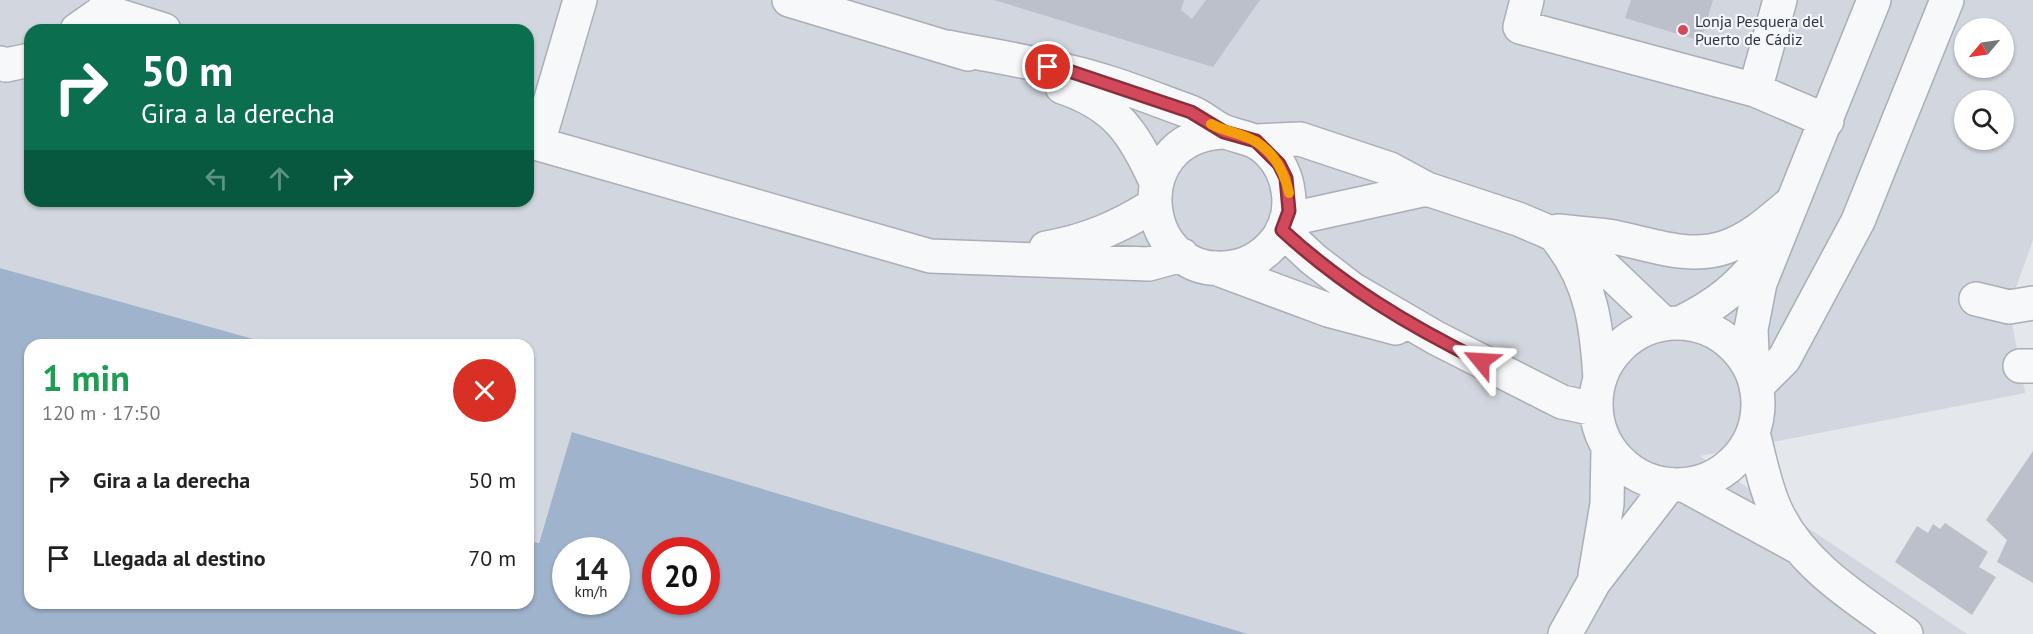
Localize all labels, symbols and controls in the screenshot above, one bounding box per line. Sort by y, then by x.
place label: Lonja Pesquera del Puerto de Cádiz [1695,11,1824,49]
north arrow [1954,18,2014,78]
map controls [1954,18,2014,150]
marker: Lonja Pesquera del Puerto de Cádiz [1676,23,1690,37]
pin [1022,41,1073,92]
text: 50 m [141,43,233,98]
icon: right [42,48,120,126]
icon: arrive [1031,50,1064,83]
button: search [1954,90,2014,150]
text: Gira a la derecha [141,96,335,130]
icon: left [200,162,233,195]
icon: ahead [263,162,296,195]
icon: right [326,162,359,195]
position arrow [1449,329,1513,393]
text: 1 min [42,354,130,401]
button: close [453,359,516,422]
text: 120 m · 17:50 [42,400,160,426]
icon: right [42,464,75,497]
text: Gira a la derecha [93,466,250,494]
text: 50 m [468,466,516,494]
speed limit sign: 20 [642,537,720,615]
icon: arrive [42,542,75,575]
text: Llegada al destino [93,544,266,572]
text: 70 m [468,544,516,572]
text: 14 [574,549,608,588]
text: km/h [575,582,607,601]

